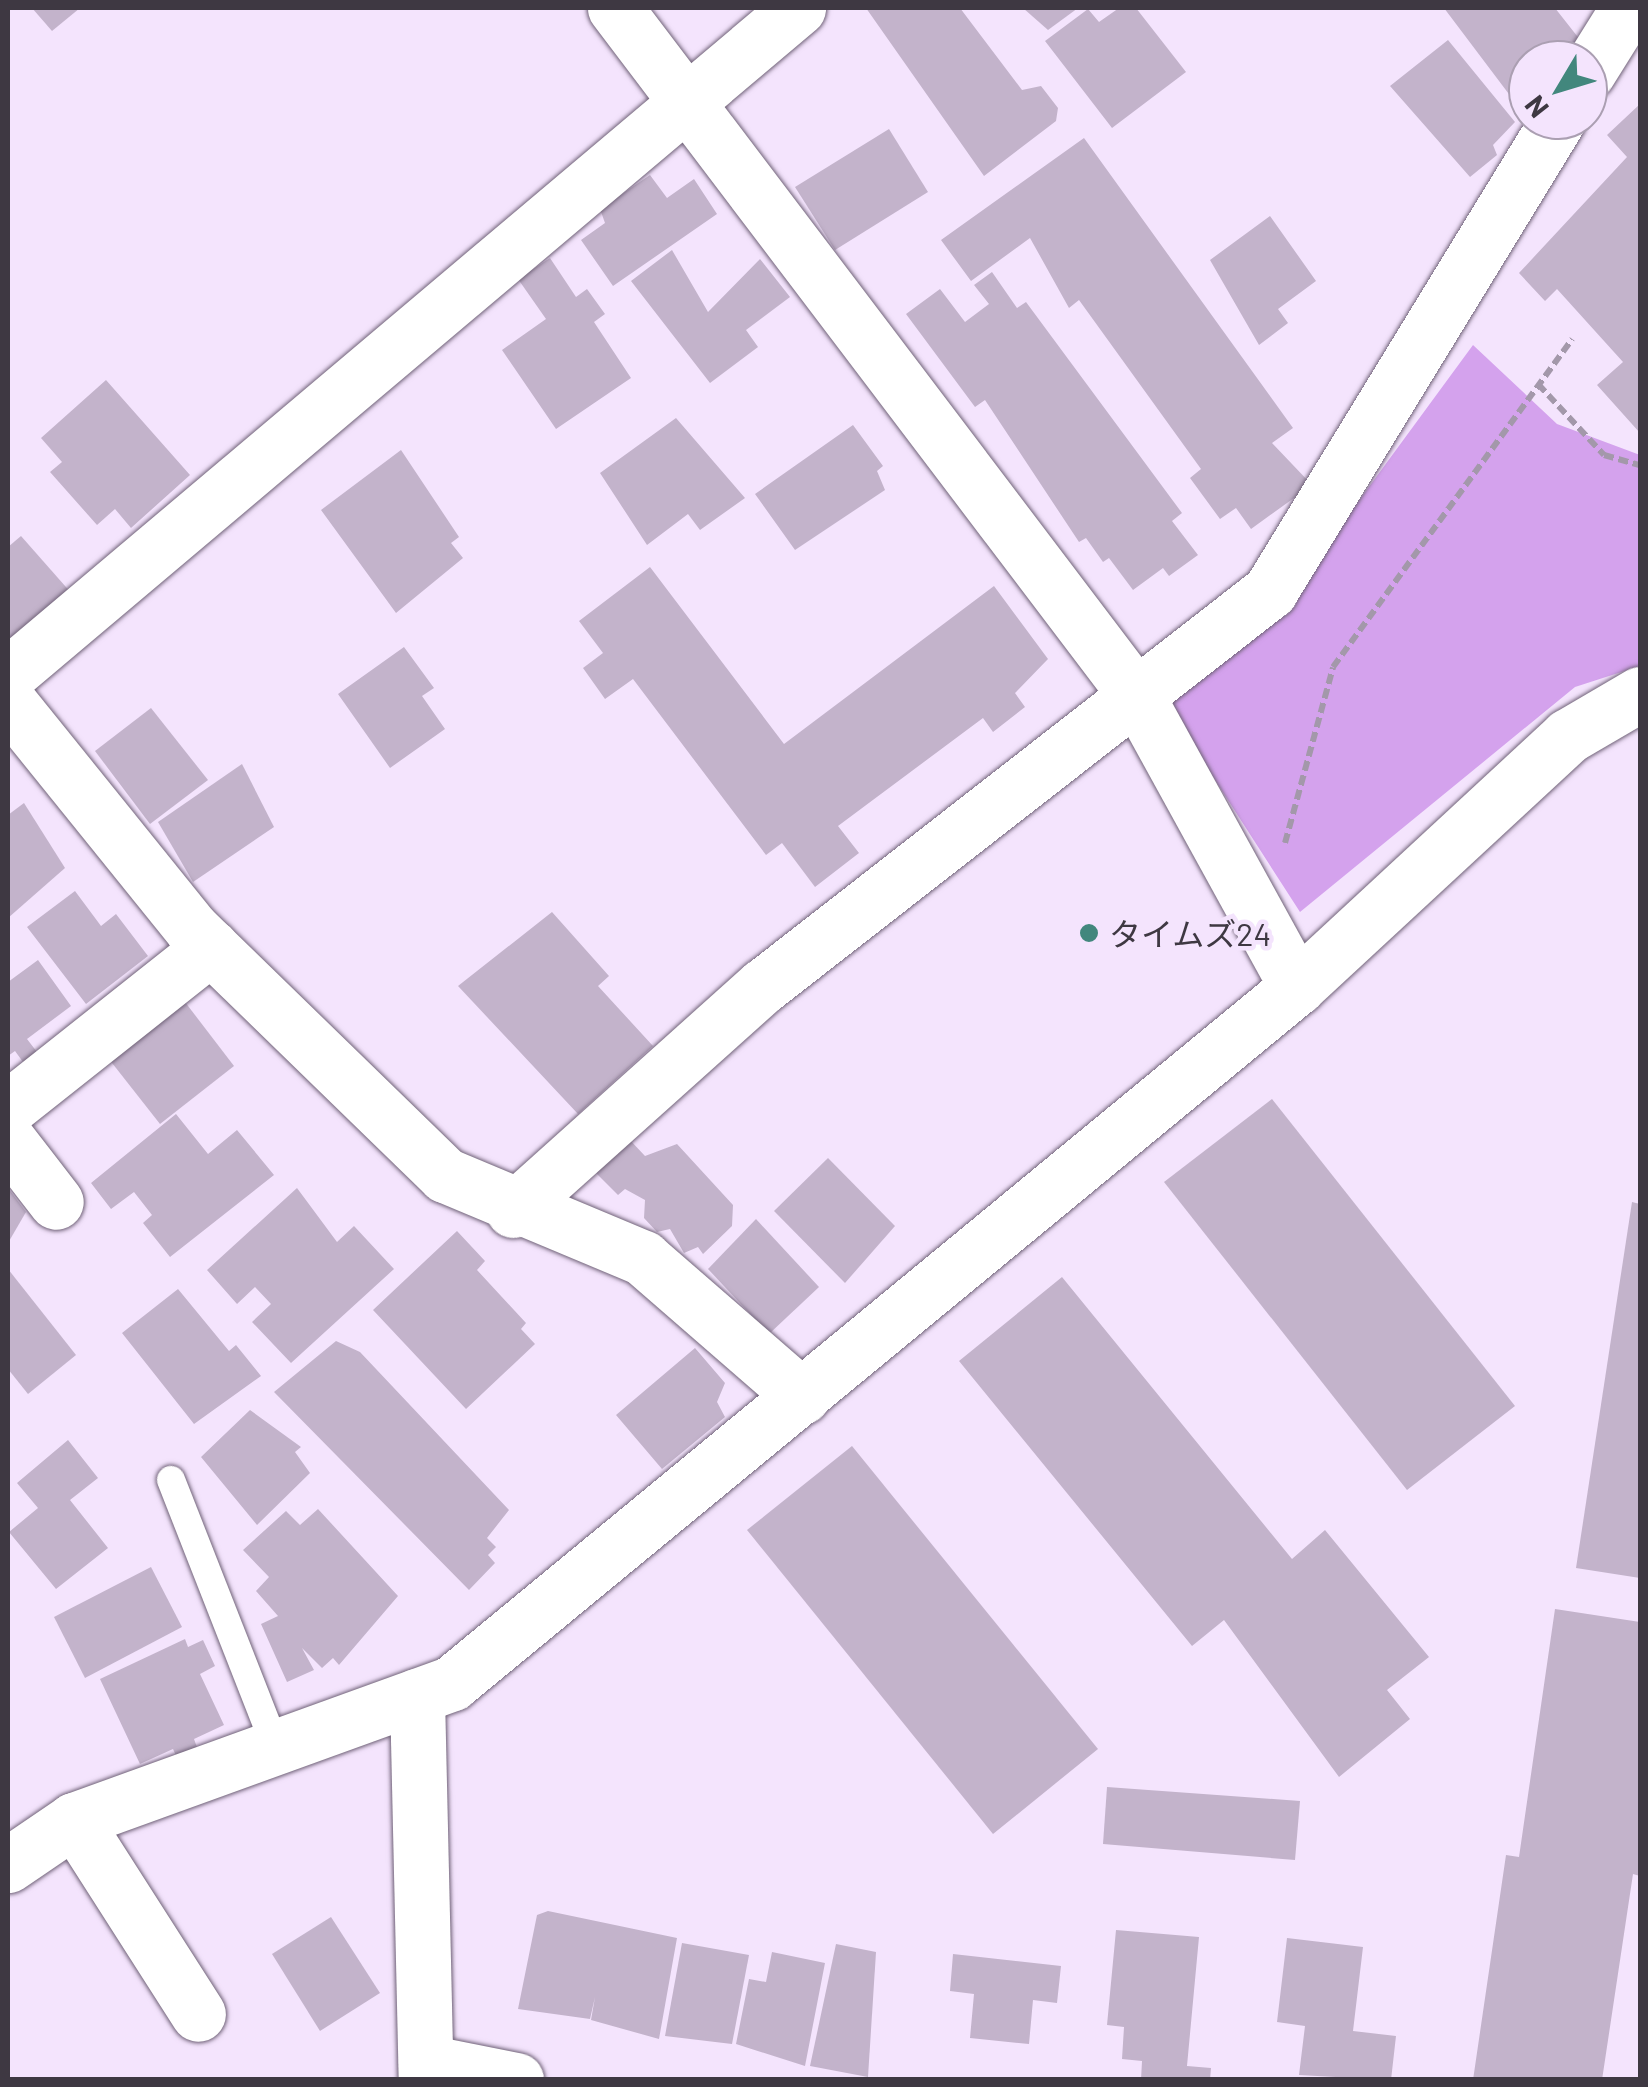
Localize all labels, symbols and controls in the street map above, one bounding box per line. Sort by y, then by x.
north arrow [1508,40,1608,140]
text: N [1517,89,1555,125]
place label: タイムズ24 [1109,914,1272,952]
marker: タイムズ24 [1078,922,1100,944]

